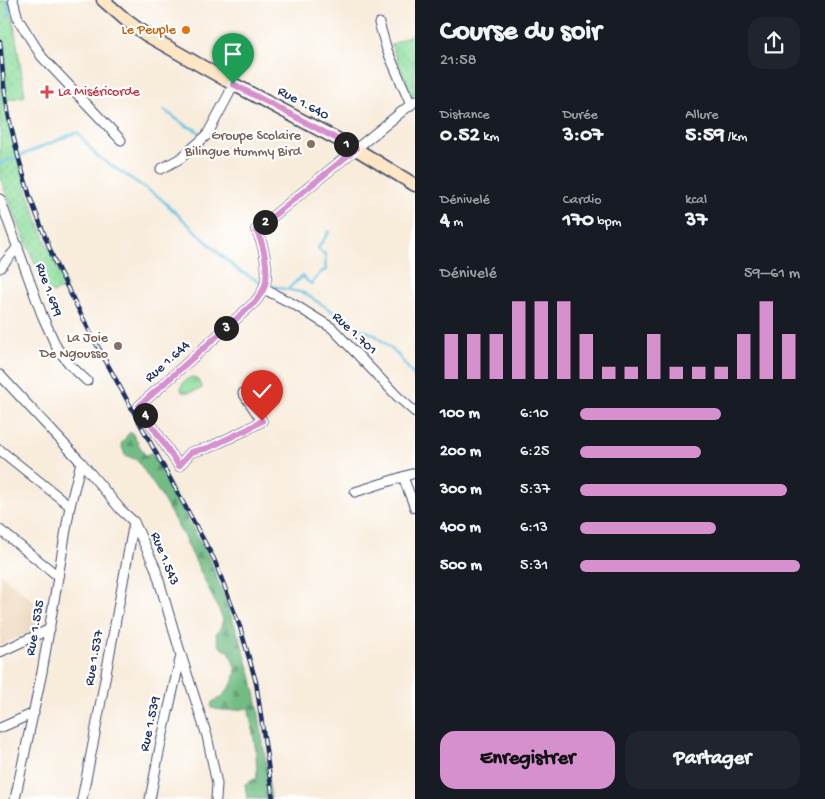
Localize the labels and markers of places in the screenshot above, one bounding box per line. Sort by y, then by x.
place label: Le Peuple [122,22,177,39]
marker: Le Peuple [180,24,192,36]
pin [212,33,254,84]
place label: La Miséricorde [58,84,141,101]
marker: La Miséricorde [40,85,54,99]
place label: Groupe Scolaire Bilingue Hummy Bird [184,128,303,161]
pin: 1 [334,132,358,156]
marker: Groupe Scolaire Bilingue Hummy Bird [305,138,317,150]
pin: 2 [252,210,278,234]
pin: 3 [214,316,238,340]
place label: La Joie De Ngousso [39,330,109,363]
marker: La Joie De Ngousso [112,340,124,352]
pin [241,370,283,421]
pin: 4 [132,402,158,428]

